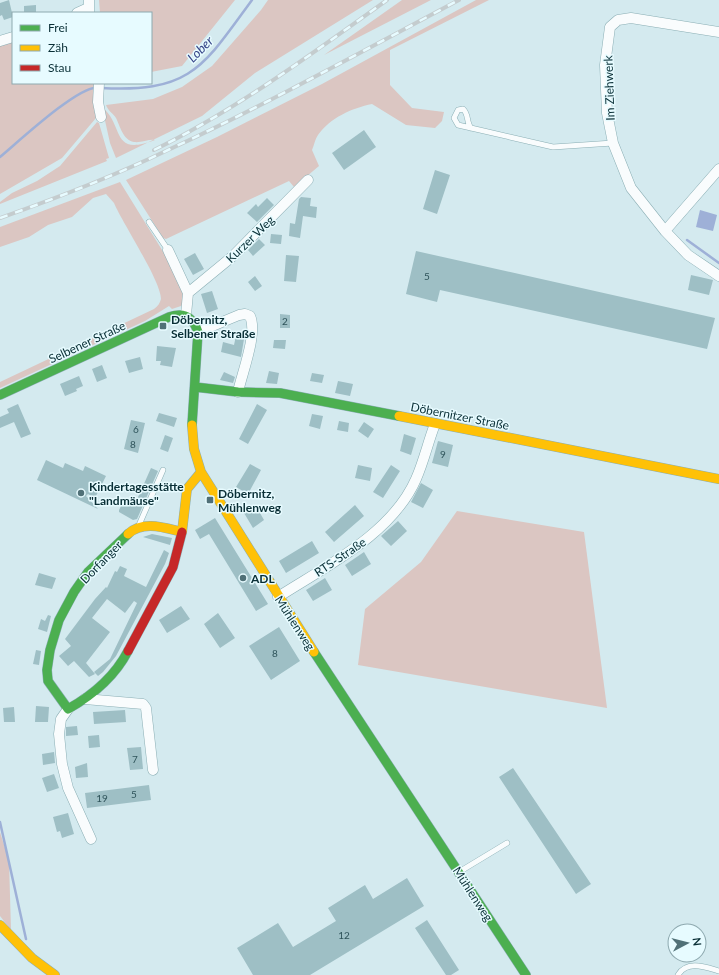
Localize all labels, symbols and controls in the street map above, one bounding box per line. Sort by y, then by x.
legend [12,12,152,84]
text: Frei [48,20,68,35]
water label: Lober [184,32,217,65]
text: Zäh [48,40,68,55]
street label: Im Ziehwerk [600,54,618,121]
text: Stau [48,60,71,75]
street label: Kurzer Weg [223,212,277,266]
house number: 5 [424,270,430,282]
place label: Döbernitz, Selbener Straße [171,312,256,341]
house number: 2 [282,315,288,327]
street label: Selbener Straße [46,318,128,366]
marker: Döbernitz, Selbener Straße [158,321,168,331]
street label: Döbernitzer Straße [409,399,511,433]
house number: 6 [133,423,139,435]
house number: 8 [130,438,136,450]
house number: 9 [440,448,446,460]
place label: Kindertagesstätte "Landmäuse" [89,479,184,508]
place label: Döbernitz, Mühlenweg [218,486,282,515]
marker: Kindertagesstätte "Landmäuse" [76,488,86,498]
marker: Döbernitz, Mühlenweg [205,495,215,505]
street label: RTS-Straße [311,534,369,580]
street label: Dorfanger [77,537,126,587]
place label: ADL [250,571,275,586]
marker: ADL [238,573,248,583]
street label: Mühlenweg [272,593,318,653]
house number: 8 [272,647,278,659]
house number: 7 [132,753,138,765]
house number: 5 [131,788,137,800]
house number: 19 [96,792,108,804]
street label: Mühlenweg [450,864,496,924]
north arrow [667,923,707,963]
house number: 12 [338,929,350,941]
text: N [690,937,704,947]

